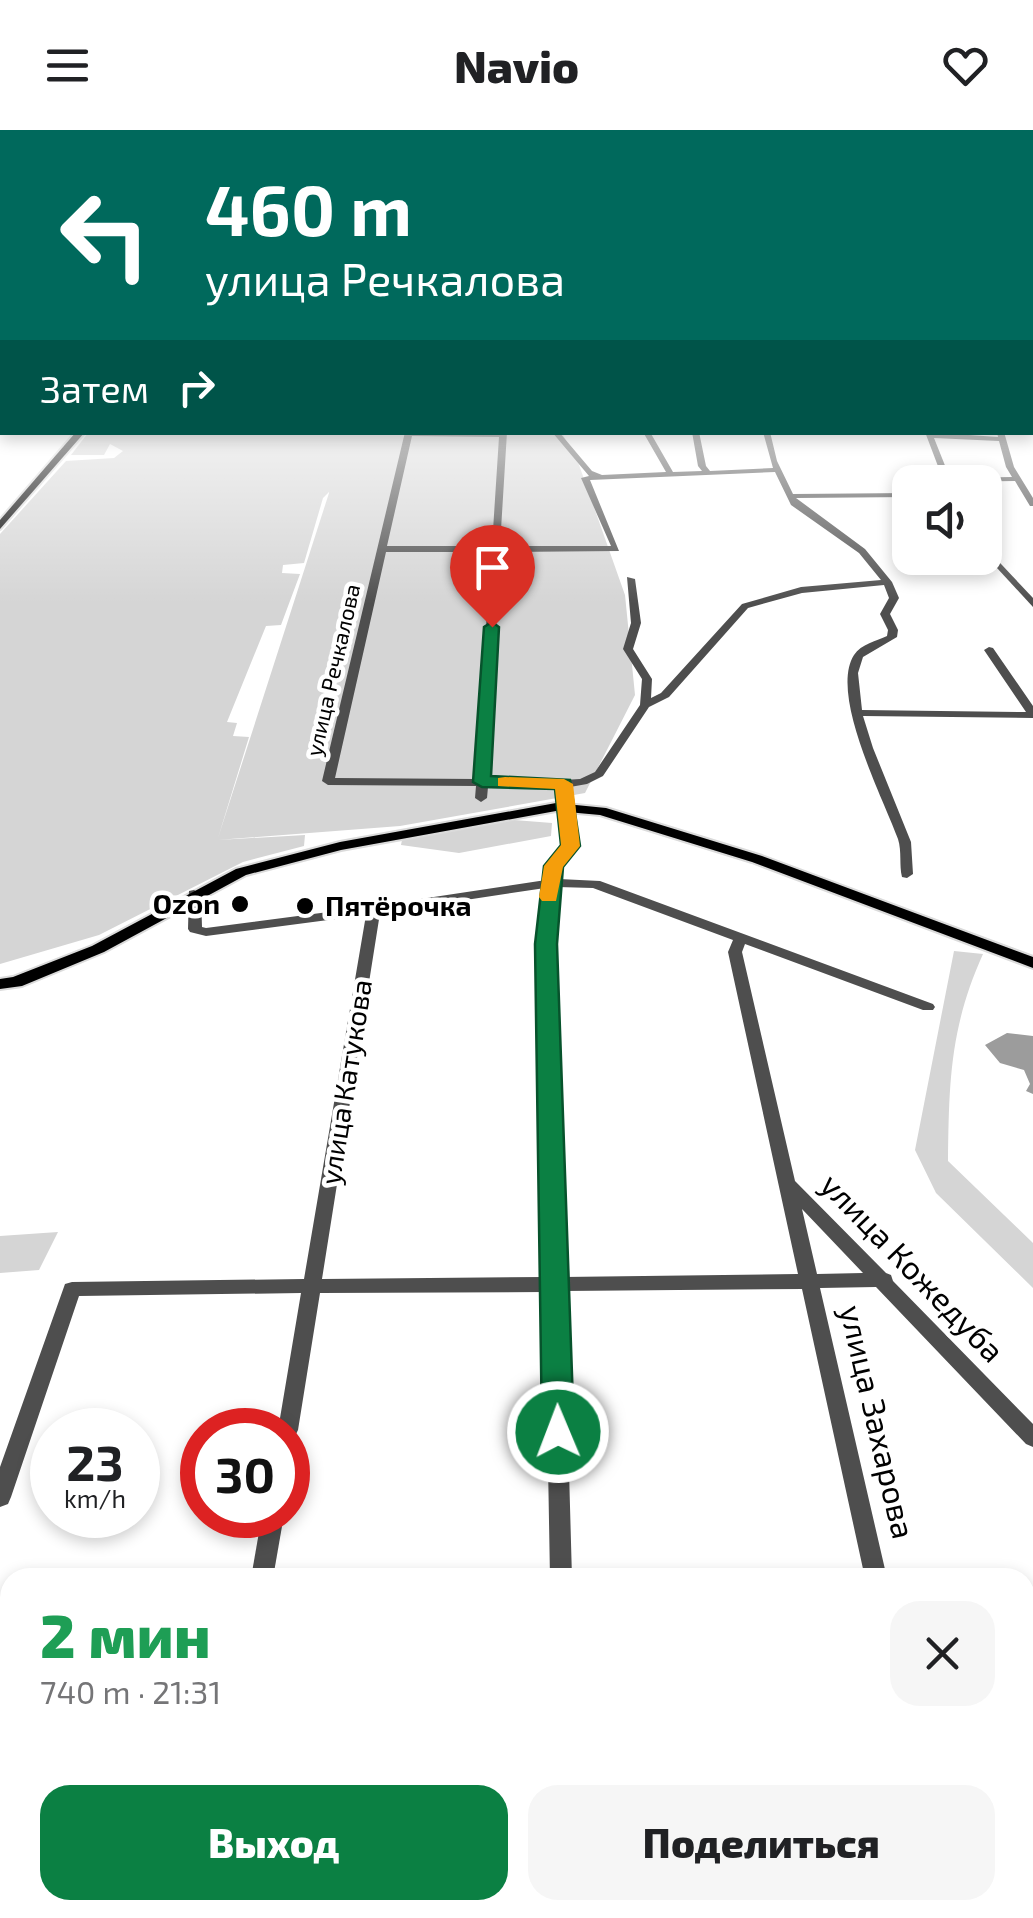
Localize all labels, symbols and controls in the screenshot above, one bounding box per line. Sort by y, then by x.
icon: menu [40,38,95,93]
text: Navio [454,38,579,92]
icon: heart [938,38,993,93]
text: 460 m [205,166,412,250]
icon: left [40,170,170,300]
text: улица Речкалова [205,251,565,305]
icon: right [169,360,224,415]
text: Затем [40,365,149,411]
map controls [892,465,1002,575]
button: sound [892,465,1002,575]
pin [450,525,535,628]
icon: arrive [465,540,520,595]
street label: улица Речкалова [300,581,365,759]
place label: Ozon [153,886,220,920]
place label: Пятёрочка [325,888,472,922]
marker: Ozon [229,893,251,915]
marker: Пятёрочка [294,895,316,917]
street label: улица Катукова [312,977,378,1187]
street label: улица Кожедуба [813,1164,1013,1369]
street label: улица Захарова [833,1301,924,1542]
position arrow [506,1380,610,1484]
speed limit sign: 30 [180,1408,310,1538]
text: 23 [66,1431,124,1491]
text: km/h [64,1483,126,1513]
text: 2 мин [40,1598,211,1670]
button: close [890,1601,995,1706]
text: 740 m · 21:31 [40,1672,221,1710]
button: Выход [40,1785,508,1900]
button: Поделиться [528,1785,995,1900]

